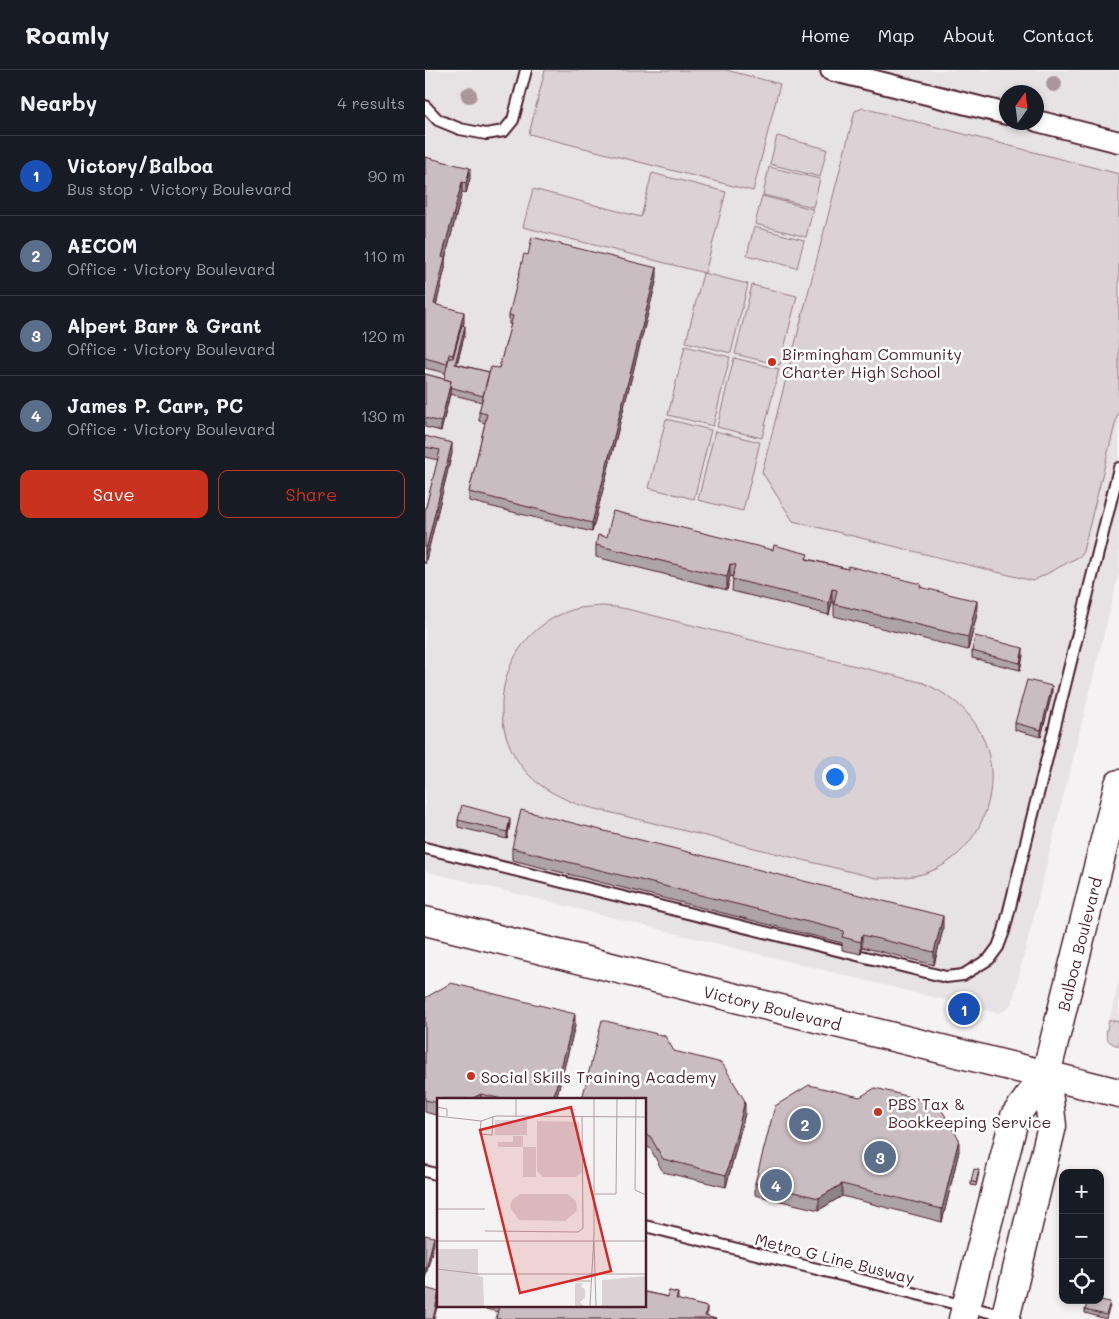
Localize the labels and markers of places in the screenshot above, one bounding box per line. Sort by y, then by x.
place label: Birmingham Community Charter High School [782,343,962,382]
marker: Birmingham Community Charter High School [766,356,778,368]
pin: 1 [948,990,980,1028]
place label: Social Skills Training Academy [481,1066,717,1087]
marker: Social Skills Training Academy [465,1070,477,1082]
place label: PBS Tax & Bookkeeping Service [888,1093,1051,1132]
pin: 2 [789,1105,821,1143]
marker: PBS Tax & Bookkeeping Service [872,1106,884,1118]
pin: 3 [864,1138,896,1176]
pin: 4 [760,1166,792,1204]

